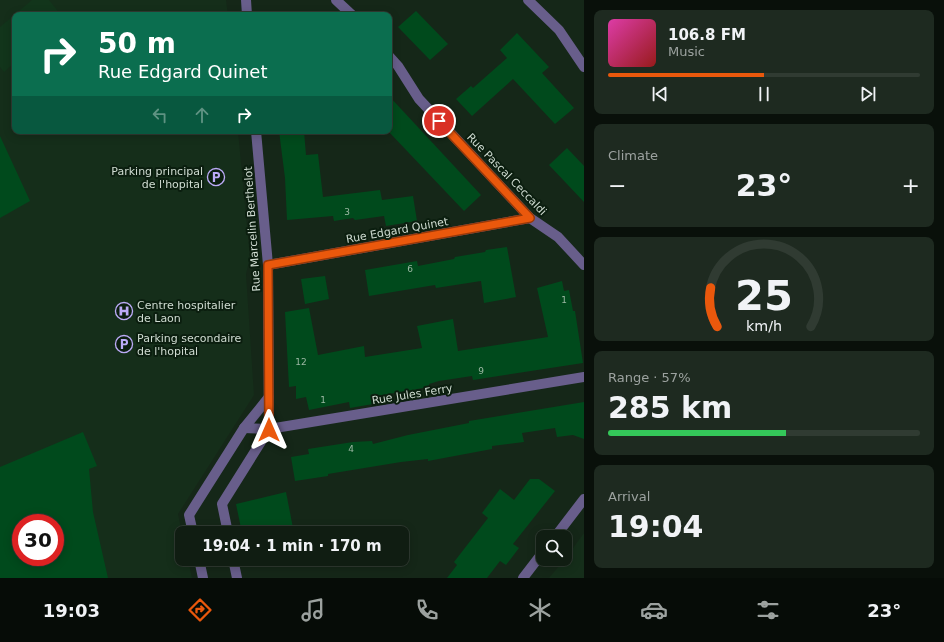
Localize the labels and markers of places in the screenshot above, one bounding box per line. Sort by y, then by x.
pin [422,104,456,138]
place label: Parking principal de l'hopital [111,165,203,191]
parking icon: Parking principal de l'hopital [206,167,226,187]
place label: Centre hospitalier de Laon [137,299,236,325]
hospital icon: Centre hospitalier de Laon [114,301,134,321]
place label: Parking secondaire de l'hopital [137,332,242,358]
parking icon: Parking secondaire de l'hopital [114,334,134,354]

